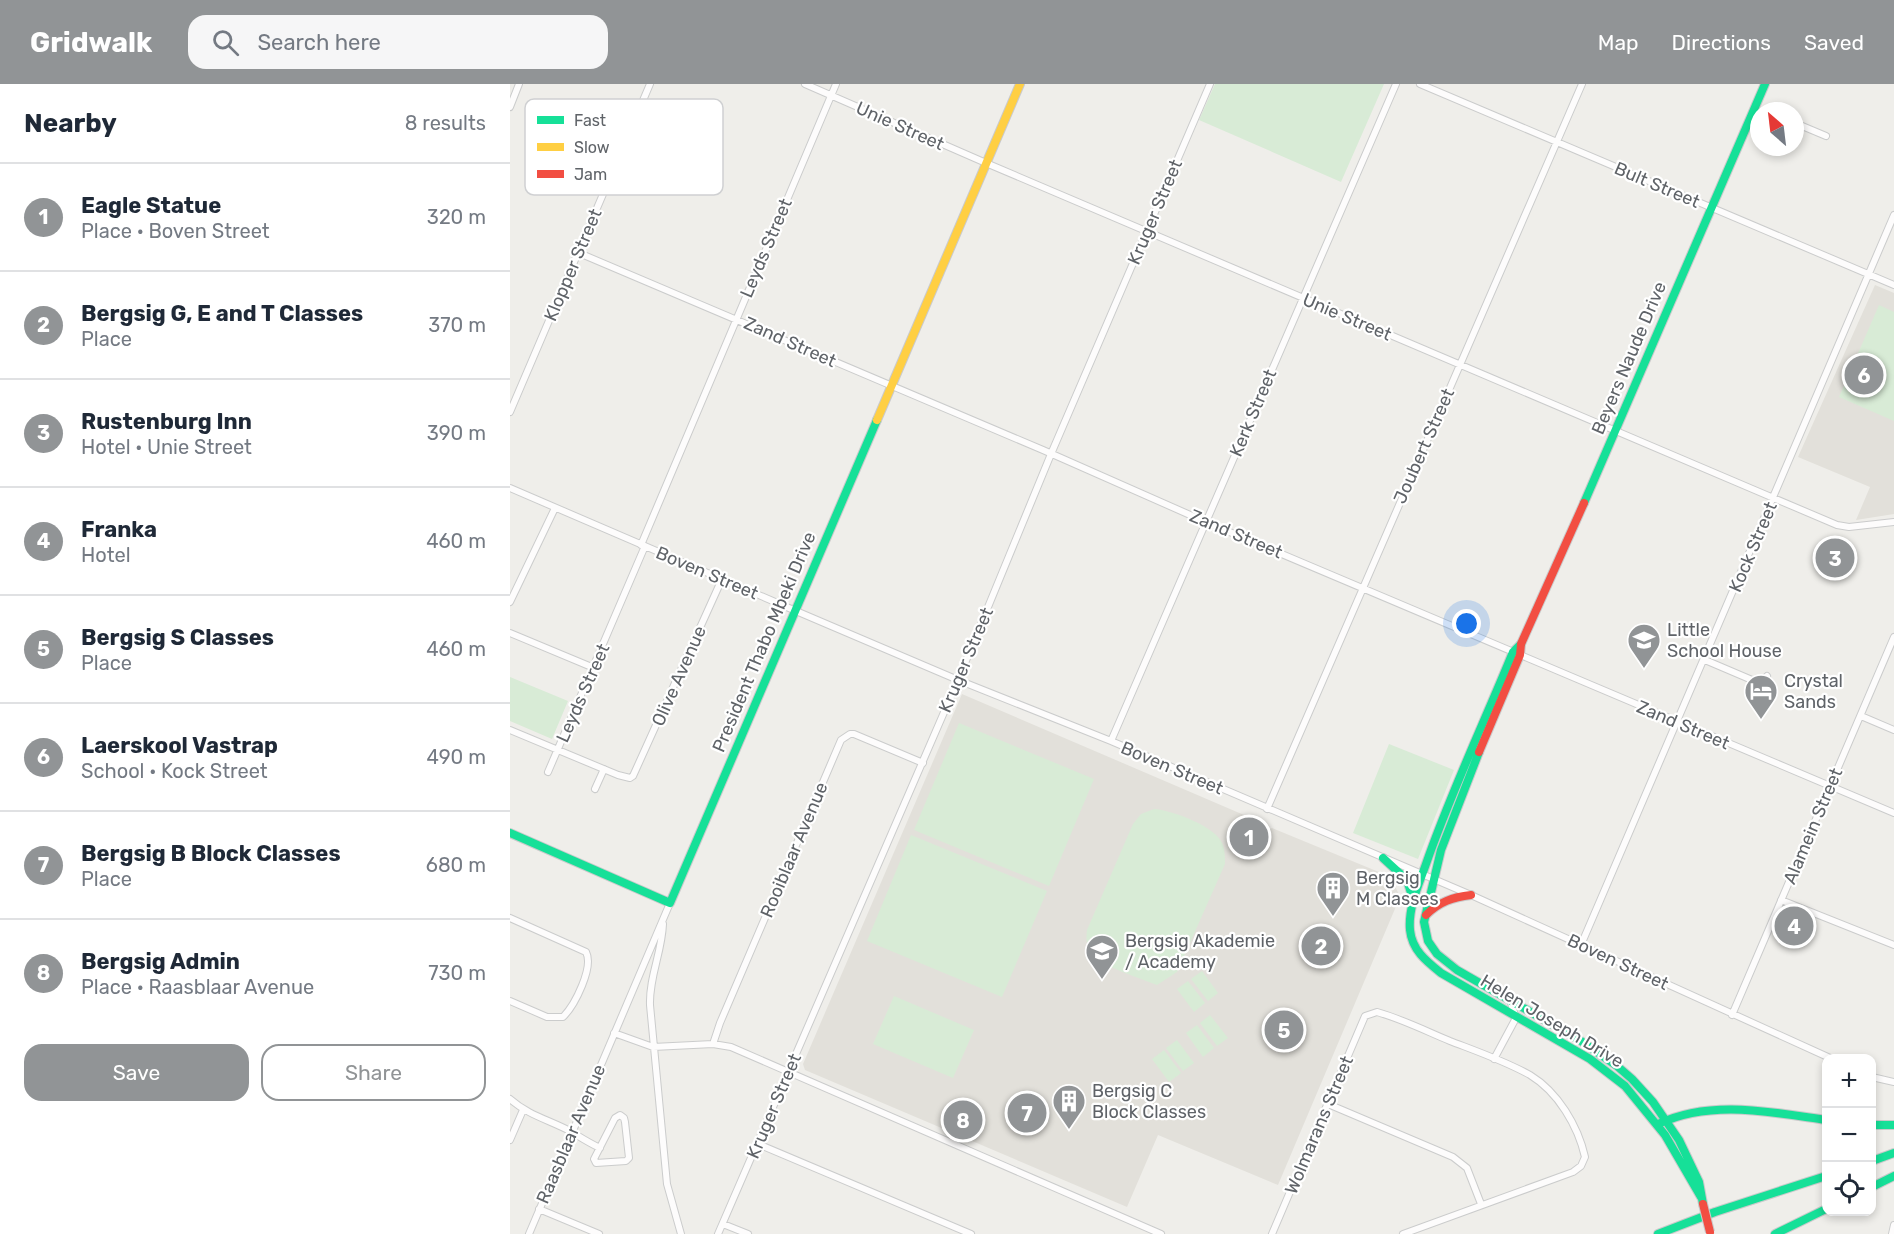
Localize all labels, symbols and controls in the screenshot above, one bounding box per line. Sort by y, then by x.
search box [188,15,608,69]
text: Gridwalk [30,26,152,59]
icon: search [209,26,242,59]
text: Search here [257,29,381,56]
text: Map [1598,30,1639,55]
text: Directions [1672,30,1771,55]
text: Saved [1804,30,1864,55]
street label: Unie Street [852,97,948,155]
legend [525,99,723,195]
north arrow [1750,102,1804,156]
text: Nearby [24,108,117,139]
text: 8 results [405,111,486,135]
text: Fast [574,111,606,130]
text: Slow [574,138,610,157]
street label: Kruger Street [1123,156,1187,268]
street label: Bult Street [1611,157,1703,213]
text: Jam [574,165,607,184]
text: Eagle Statue [81,192,221,219]
street label: Leyds Street [735,195,797,301]
text: 1 [39,205,48,229]
text: 320 m [427,205,486,229]
street label: Klopper Street [539,205,607,325]
text: Place · Boven Street [81,219,270,243]
street label: Beyers Naude Drive [1587,278,1671,438]
street label: Unie Street [1299,288,1395,346]
text: Bergsig G, E and T Classes [81,300,363,327]
street label: Zand Street [740,312,840,372]
text: 2 [37,313,50,337]
text: 370 m [428,313,486,337]
text: Place [81,327,132,351]
pin: 6 [1844,352,1884,398]
street label: Kerk Street [1225,366,1281,460]
street label: Joubert Street [1389,385,1459,507]
text: Rustenburg Inn [81,408,252,435]
text: 3 [37,421,50,445]
text: 390 m [427,421,486,445]
text: Hotel · Unie Street [81,435,252,459]
street label: Kock Street [1724,498,1782,596]
street label: Zand Street [1186,505,1286,563]
text: Franka [81,516,157,543]
street label: President Thabo Mbeki Drive [708,528,820,756]
text: 4 [37,529,50,553]
text: 460 m [426,529,486,553]
pin: 3 [1816,536,1854,580]
street label: Boven Street [652,542,762,604]
text: Hotel [81,543,131,567]
street label: Kruger Street [934,604,998,716]
your location [1452,609,1481,638]
place label: Little School House [1667,619,1782,662]
street label: Olive Avenue [647,622,711,730]
school or university icon: Little School House [1626,622,1662,669]
text: Bergsig S Classes [81,624,274,651]
text: 5 [37,637,50,661]
text: 460 m [426,637,486,661]
street label: Leyds Street [551,640,615,746]
text: Place [81,651,132,675]
place label: Crystal Sands [1784,670,1843,713]
hotel icon: Crystal Sands [1743,673,1779,720]
street label: Zand Street [1633,696,1733,754]
text: Laerskool Vastrap [81,732,278,759]
street label: Boven Street [1117,737,1227,799]
text: 6 [37,745,50,769]
text: 490 m [427,745,486,769]
text: School · Kock Street [81,759,268,783]
street label: Alamein Street [1779,765,1847,887]
street label: Rooiblaar Avenue [756,779,832,921]
pin: 1 [1230,814,1268,860]
text: Bergsig B Block Classes [81,840,341,867]
text: 7 [38,853,49,877]
text: 680 m [426,853,486,877]
text: Place [81,867,132,891]
place label: Bergsig M Classes [1356,867,1439,910]
building icon: Bergsig M Classes [1315,870,1351,917]
pin: 4 [1774,904,1814,948]
pin: 2 [1302,924,1340,968]
street label: Boven Street [1564,929,1672,995]
place label: Bergsig Akademie / Academy [1125,930,1275,973]
school or university icon: Bergsig Akademie / Academy [1084,933,1120,980]
text: Bergsig Admin [81,948,240,975]
text: 8 [37,961,50,985]
text: 730 m [428,961,486,985]
street label: Helen Joseph Drive [1476,970,1628,1072]
text: Place · Raasblaar Avenue [81,975,314,999]
pin: 5 [1264,1008,1304,1052]
button: Save [24,1044,249,1101]
button: Share [261,1044,486,1101]
street label: Kruger Street [742,1050,806,1162]
street label: Wolmarans Street [1280,1053,1358,1197]
map controls [1822,1054,1876,1216]
button: + [1822,1054,1876,1108]
street label: Raasblaar Avenue [532,1061,610,1207]
place label: Bergsig C Block Classes [1092,1080,1206,1123]
building icon: Bergsig C Block Classes [1051,1083,1087,1130]
pin: 7 [1008,1090,1046,1136]
pin: 8 [944,1098,982,1142]
button: − [1822,1108,1876,1162]
button: locate [1822,1162,1876,1216]

